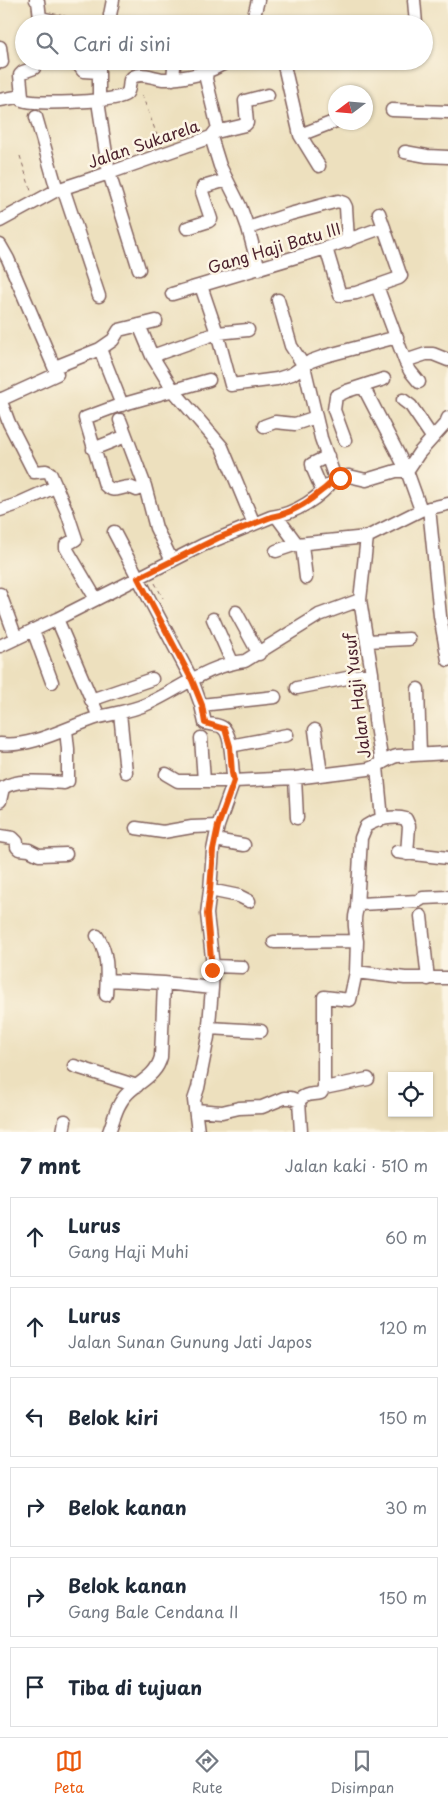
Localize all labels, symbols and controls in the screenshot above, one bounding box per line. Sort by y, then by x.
search box [15,15,433,70]
icon: search [33,29,61,57]
text: Cari di sini [73,29,171,57]
north arrow [328,85,373,130]
street label: Jalan Sukarela [84,113,202,173]
street label: Gang Haji Batu III [204,215,344,279]
route start [329,467,352,490]
street label: Jalan Haji Yusuf [336,631,376,760]
route end [201,959,224,982]
map controls [388,1072,433,1117]
button: locate [388,1072,433,1117]
text: 7 mnt [20,1149,81,1181]
text: Jalan kaki · 510 m [285,1153,428,1177]
text: Lurus [68,1211,121,1239]
icon: ahead [21,1223,49,1251]
text: 60 m [385,1225,427,1249]
text: Gang Haji Muhi [68,1239,189,1263]
text: Lurus [68,1301,121,1329]
icon: ahead [21,1313,49,1341]
text: 120 m [380,1315,427,1339]
text: Jalan Sunan Gunung Jati Japos [68,1329,312,1353]
icon: left [21,1403,49,1431]
text: Belok kiri [68,1403,158,1431]
text: 150 m [379,1405,427,1429]
icon: right [21,1493,49,1521]
text: Belok kanan [68,1493,187,1521]
text: 30 m [385,1495,427,1519]
text: Belok kanan [68,1571,187,1599]
icon: right [21,1583,49,1611]
text: 150 m [379,1585,427,1609]
text: Gang Bale Cendana II [68,1599,238,1623]
icon: arrive [21,1673,49,1701]
text: Tiba di tujuan [68,1673,202,1701]
tab: Peta [54,1747,84,1798]
tab: Rute [192,1747,223,1798]
tab: Disimpan [330,1747,394,1798]

